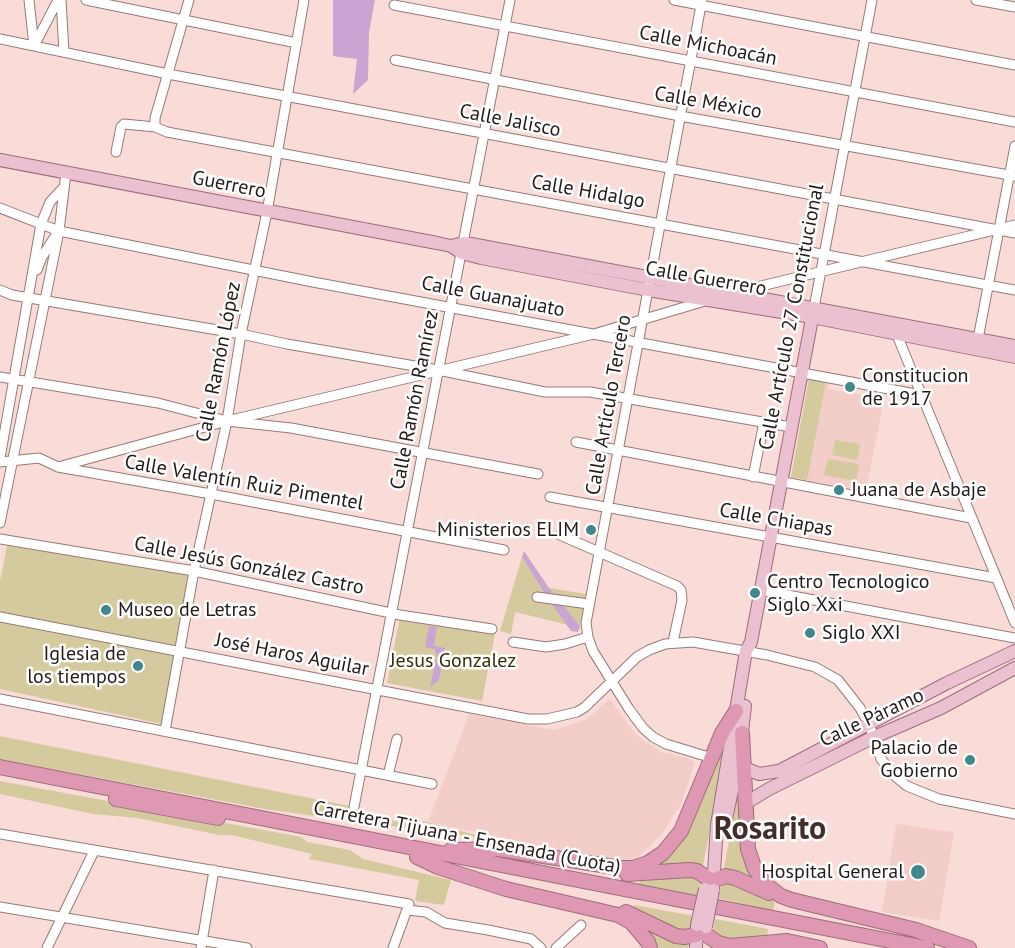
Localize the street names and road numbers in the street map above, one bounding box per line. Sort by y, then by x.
street label: Calle Michoacán [637,21,779,71]
street label: Calle México [652,82,764,124]
street label: Calle Jalisco [457,99,563,143]
street label: Guerrero [190,166,268,204]
street label: Calle Hidalgo [529,170,647,214]
street label: Calle Artículo 27 Constitucional [754,182,830,452]
street label: Calle Guerrero [644,257,768,301]
street label: Calle Guanajuato [419,271,567,323]
street label: Calle Ramón López [192,280,246,444]
street label: Calle Ramón Ramírez [386,308,444,492]
street label: Calle Artículo Tercero [581,313,637,497]
street label: Calle Valentín Ruiz Pimentel [123,450,365,516]
street label: Calle Chiapas [717,498,835,542]
street label: Calle Jesús González Castro [132,532,366,600]
street label: José Haros Aguilar [213,628,371,682]
street label: Calle Páramo [816,683,928,753]
street label: Carretera Tijuana - Ensenada (Cuota) [311,796,623,880]

